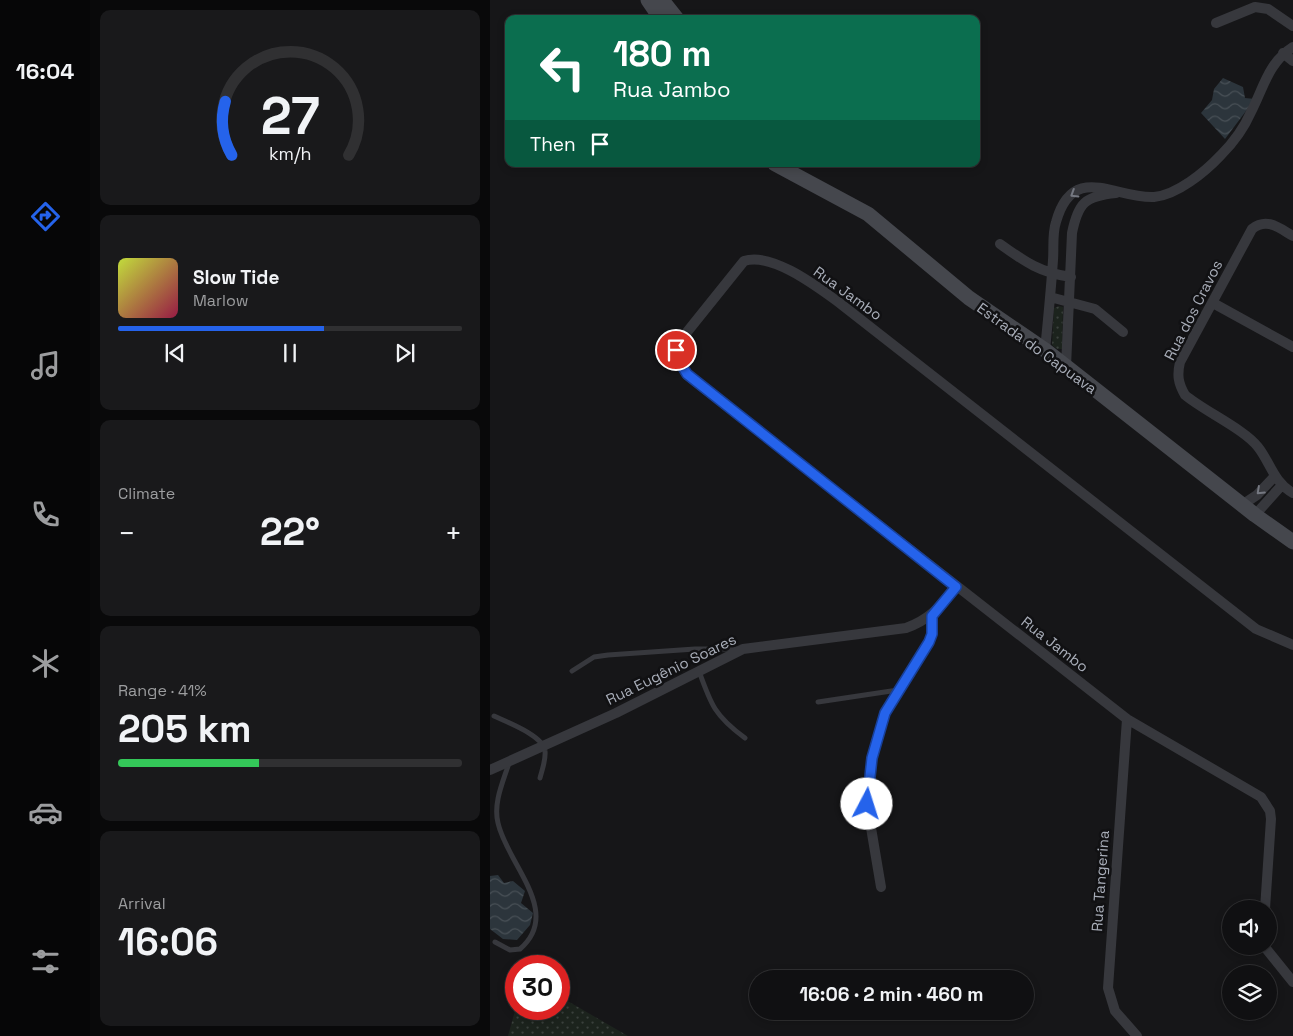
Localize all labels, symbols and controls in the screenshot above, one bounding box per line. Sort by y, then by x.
text: 180 m [613,32,711,76]
icon: left [530,35,595,100]
text: 16:04 [16,57,74,85]
text: Rua Jambo [613,75,731,103]
text: 27 [260,83,320,149]
icon: arrive [586,130,614,158]
text: Then [530,132,576,157]
text: km/h [269,142,311,165]
one-way arrow [1070,188,1079,198]
icon: directions [28,199,63,234]
street label: Rua dos Cravos [1160,257,1226,363]
street label: Rua Jambo [810,262,886,324]
text: Slow Tide [193,265,279,290]
text: Marlow [193,290,249,311]
street label: Estrada do Capuava [973,298,1101,398]
pin [655,329,697,371]
icon: arrive [662,336,690,364]
icon: previous [161,339,189,367]
icon: pause [276,339,304,367]
icon: next [391,339,419,367]
icon: music [28,348,63,383]
text: Climate [118,483,175,504]
one-way arrow [1256,485,1265,494]
icon: phone [28,497,63,532]
text: 22° [260,508,320,556]
text: − [118,515,135,551]
text: + [445,515,462,551]
street label: Rua Jambo [1018,612,1092,676]
street label: Rua Eugênio Soares [603,629,739,709]
icon: climate [28,646,63,681]
text: Range · 41% [118,680,207,701]
text: 205 km [118,705,252,753]
position arrow [840,777,892,829]
icon: car [28,795,63,830]
street label: Rua Tangerina [1087,829,1113,932]
text: Arrival [118,893,166,914]
map controls [1222,900,1277,1020]
button: sound [1222,900,1277,955]
text: 16:06 [118,918,218,966]
icon: filters [28,944,63,979]
speed limit sign: 30 [505,955,570,1020]
button: layers [1222,965,1277,1020]
text: 16:06 · 2 min · 460 m [800,982,983,1007]

